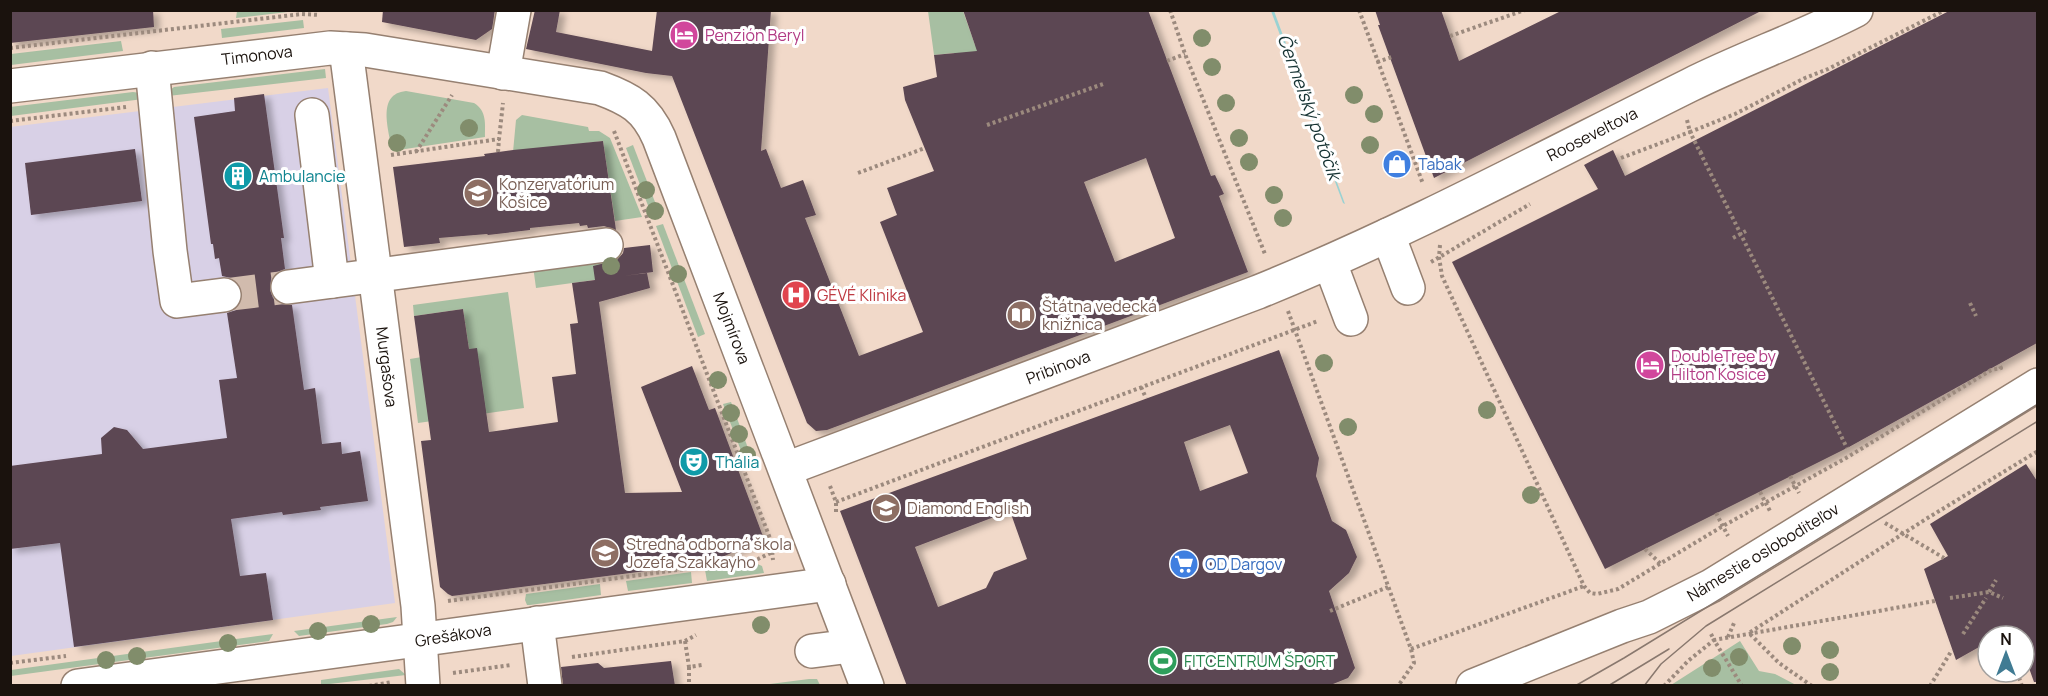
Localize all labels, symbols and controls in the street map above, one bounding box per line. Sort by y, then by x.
hotel icon: Penzión Beryl [668,19,700,51]
place label: Penzión Beryl [705,24,805,46]
water label: Čermeľský potôčik [1272,31,1348,186]
street label: Timonova [220,40,294,70]
street label: Rooseveltova [1543,102,1641,166]
shop icon: Tabak [1381,148,1413,180]
place label: Tabak [1418,153,1463,175]
building icon: Ambulancie [222,160,254,192]
place label: Ambulancie [259,165,345,187]
place label: Konzervatórium Košice [499,173,614,213]
school or university icon: Konzervatórium Košice [462,177,494,209]
hospital icon: GÉVÉ Klinika [780,279,812,311]
place label: GÉVÉ Klinika [817,284,906,306]
street label: Mojmírova [708,289,756,367]
place label: Štátna vedecká knižnica [1042,295,1157,335]
library icon: Štátna vedecká knižnica [1005,299,1037,331]
street label: Murgašova [371,326,403,408]
street label: Pribinova [1023,345,1093,389]
place label: DoubleTree by Hilton Kosice [1671,345,1777,385]
hotel icon: DoubleTree by Hilton Kosice [1634,349,1666,381]
theatre icon: Thália [678,446,710,478]
place label: Thália [715,451,759,473]
school or university icon: Diamond English [870,492,902,524]
place label: Diamond English [907,497,1029,519]
street label: Námestie osloboditeľov [1683,498,1843,606]
place label: Stredná odborná škola Jozefa Szakkayho [626,533,792,573]
school or university icon: Stredná odborná škola Jozefa Szakkayho [589,537,621,569]
supermarket icon: OD Dargov [1168,548,1200,580]
place label: OD Dargov [1205,553,1282,575]
street label: Grešákova [413,618,493,652]
north arrow [1976,624,2036,684]
text: N [2000,628,2012,650]
sports icon: FITCENTRUM ŠPORT [1147,645,1179,677]
place label: FITCENTRUM ŠPORT [1184,650,1336,672]

